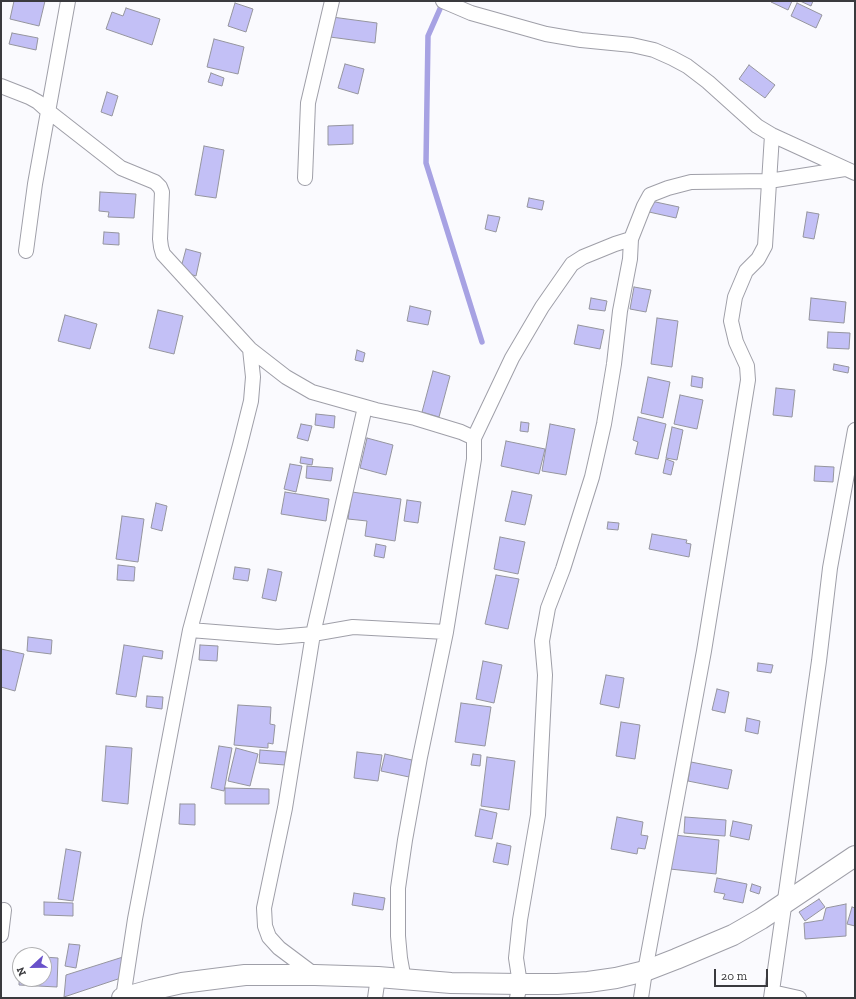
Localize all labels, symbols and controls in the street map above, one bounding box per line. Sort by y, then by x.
north arrow [12,947,52,987]
scale bar [716,961,770,987]
text: N [14,965,29,978]
text: 20 m [721,969,747,983]

